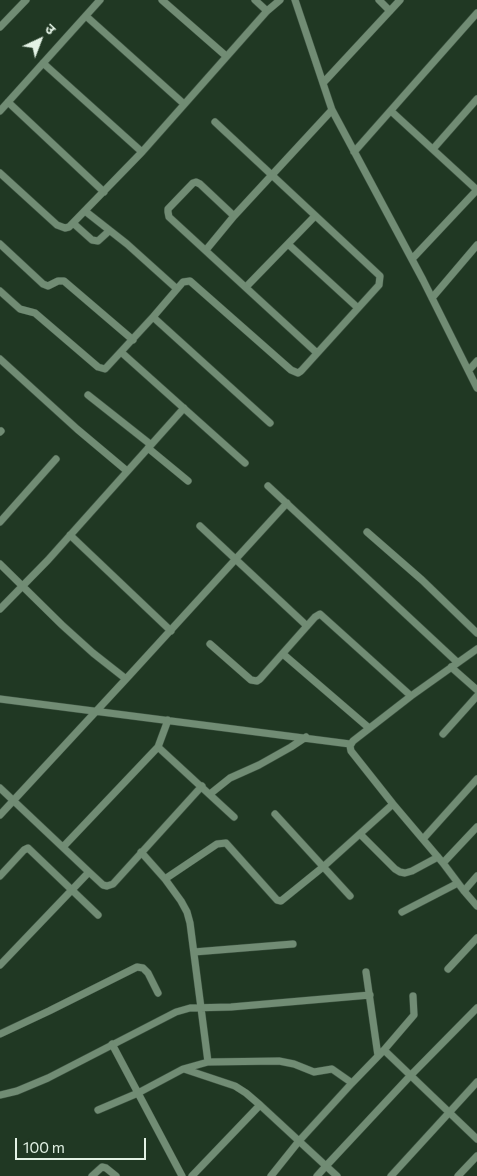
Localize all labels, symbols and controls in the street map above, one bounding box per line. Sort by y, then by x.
north arrow [15,15,65,65]
text: उ [42,20,59,38]
scale bar [18,1128,149,1160]
text: 100 m [23,1138,65,1156]

